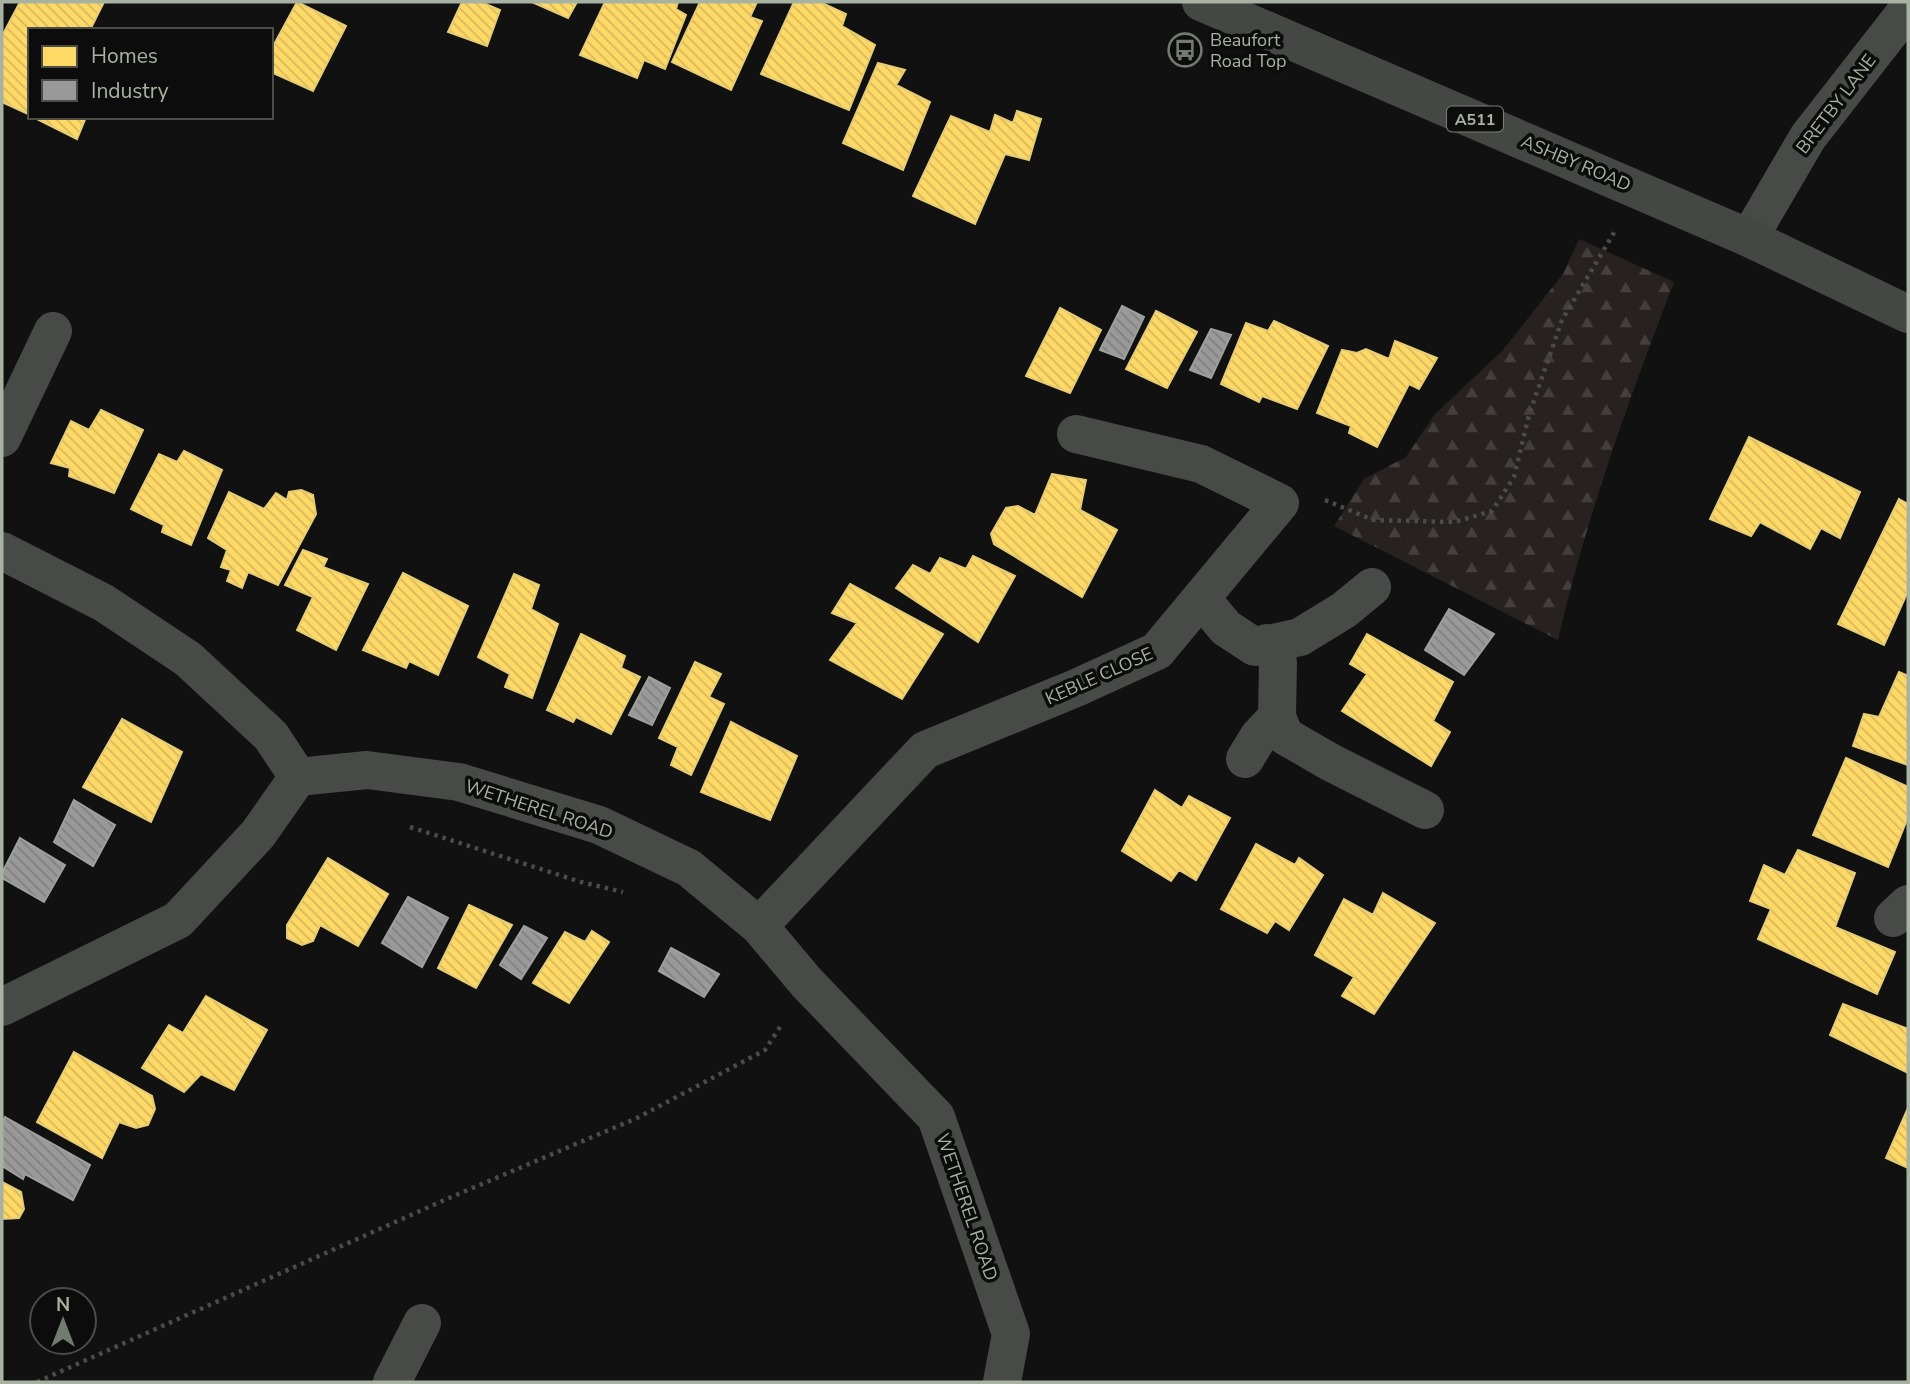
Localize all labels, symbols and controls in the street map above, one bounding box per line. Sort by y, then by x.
legend [28,28,273,119]
place label: Beaufort Road Top [1210,28,1286,73]
bus stop icon: Beaufort Road Top [1166,31,1204,69]
text: Homes [91,42,158,70]
street label: BRETBY LANE [1791,49,1881,159]
text: Industry [91,77,169,105]
road number: A511 [1447,106,1503,132]
street label: ASHBY ROAD [1517,129,1635,197]
street label: KEBLE CLOSE [1041,642,1157,710]
street label: WETHEREL ROAD [462,774,616,844]
street label: WETHEREL ROAD [931,1130,1003,1284]
north arrow [28,1286,98,1356]
text: N [56,1292,70,1318]

